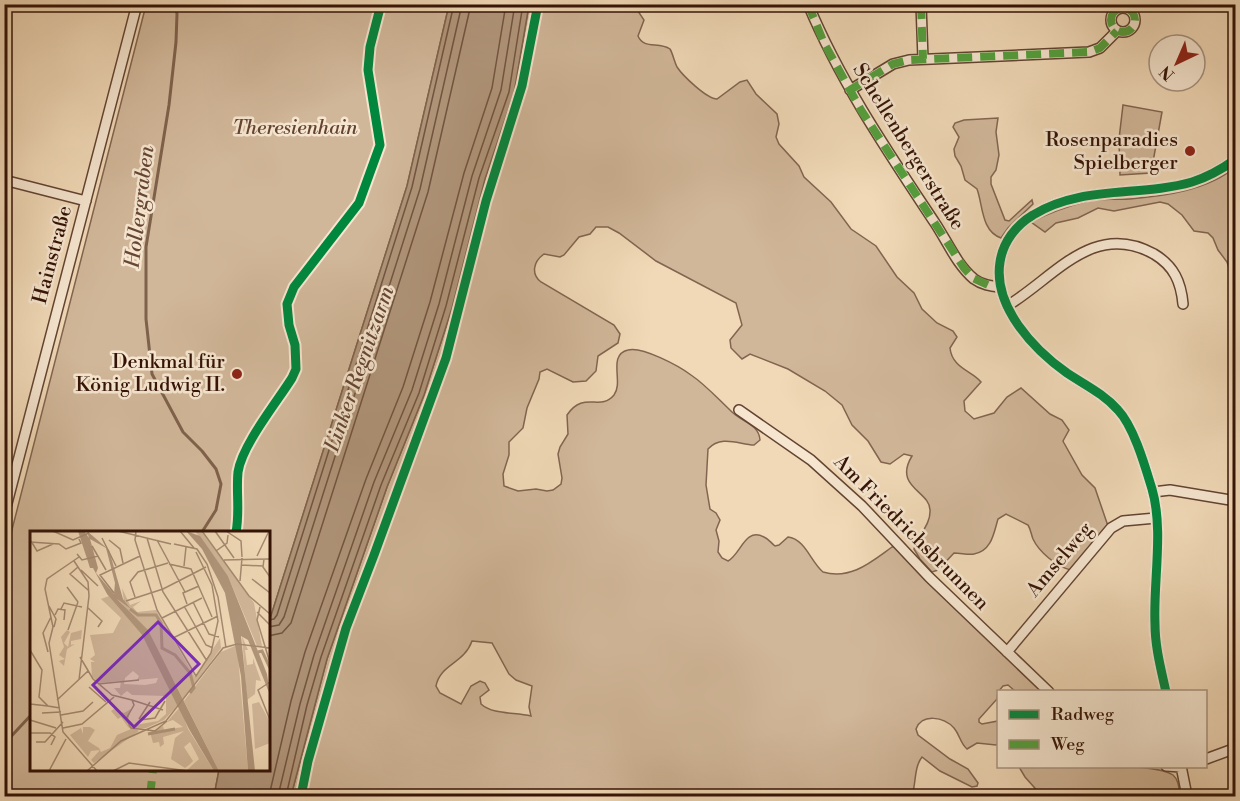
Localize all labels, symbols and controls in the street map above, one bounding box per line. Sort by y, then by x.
north arrow [1147,33,1207,93]
street label: Schellenbergerstraße [846,59,970,235]
text: N [1156,61,1179,85]
park label: Theresienhain [233,116,358,141]
place label: Rosenparadies Spielberger [1045,128,1178,176]
water label: Hollergraben [119,144,160,271]
marker: Rosenparadies Spielberger [1183,144,1197,158]
street label: Hainstraße [28,203,78,307]
water label: Linker Regnitzarm [319,282,401,456]
place label: Denkmal für König Ludwig II. [76,350,225,398]
marker: Denkmal für König Ludwig II. [230,367,244,381]
street label: Am Friedrichsbrunnen [827,449,994,616]
street label: Amselweg [1021,517,1099,603]
inset map [30,531,270,771]
legend [997,690,1207,768]
text: Radweg [1051,703,1115,726]
text: Weg [1050,733,1085,756]

